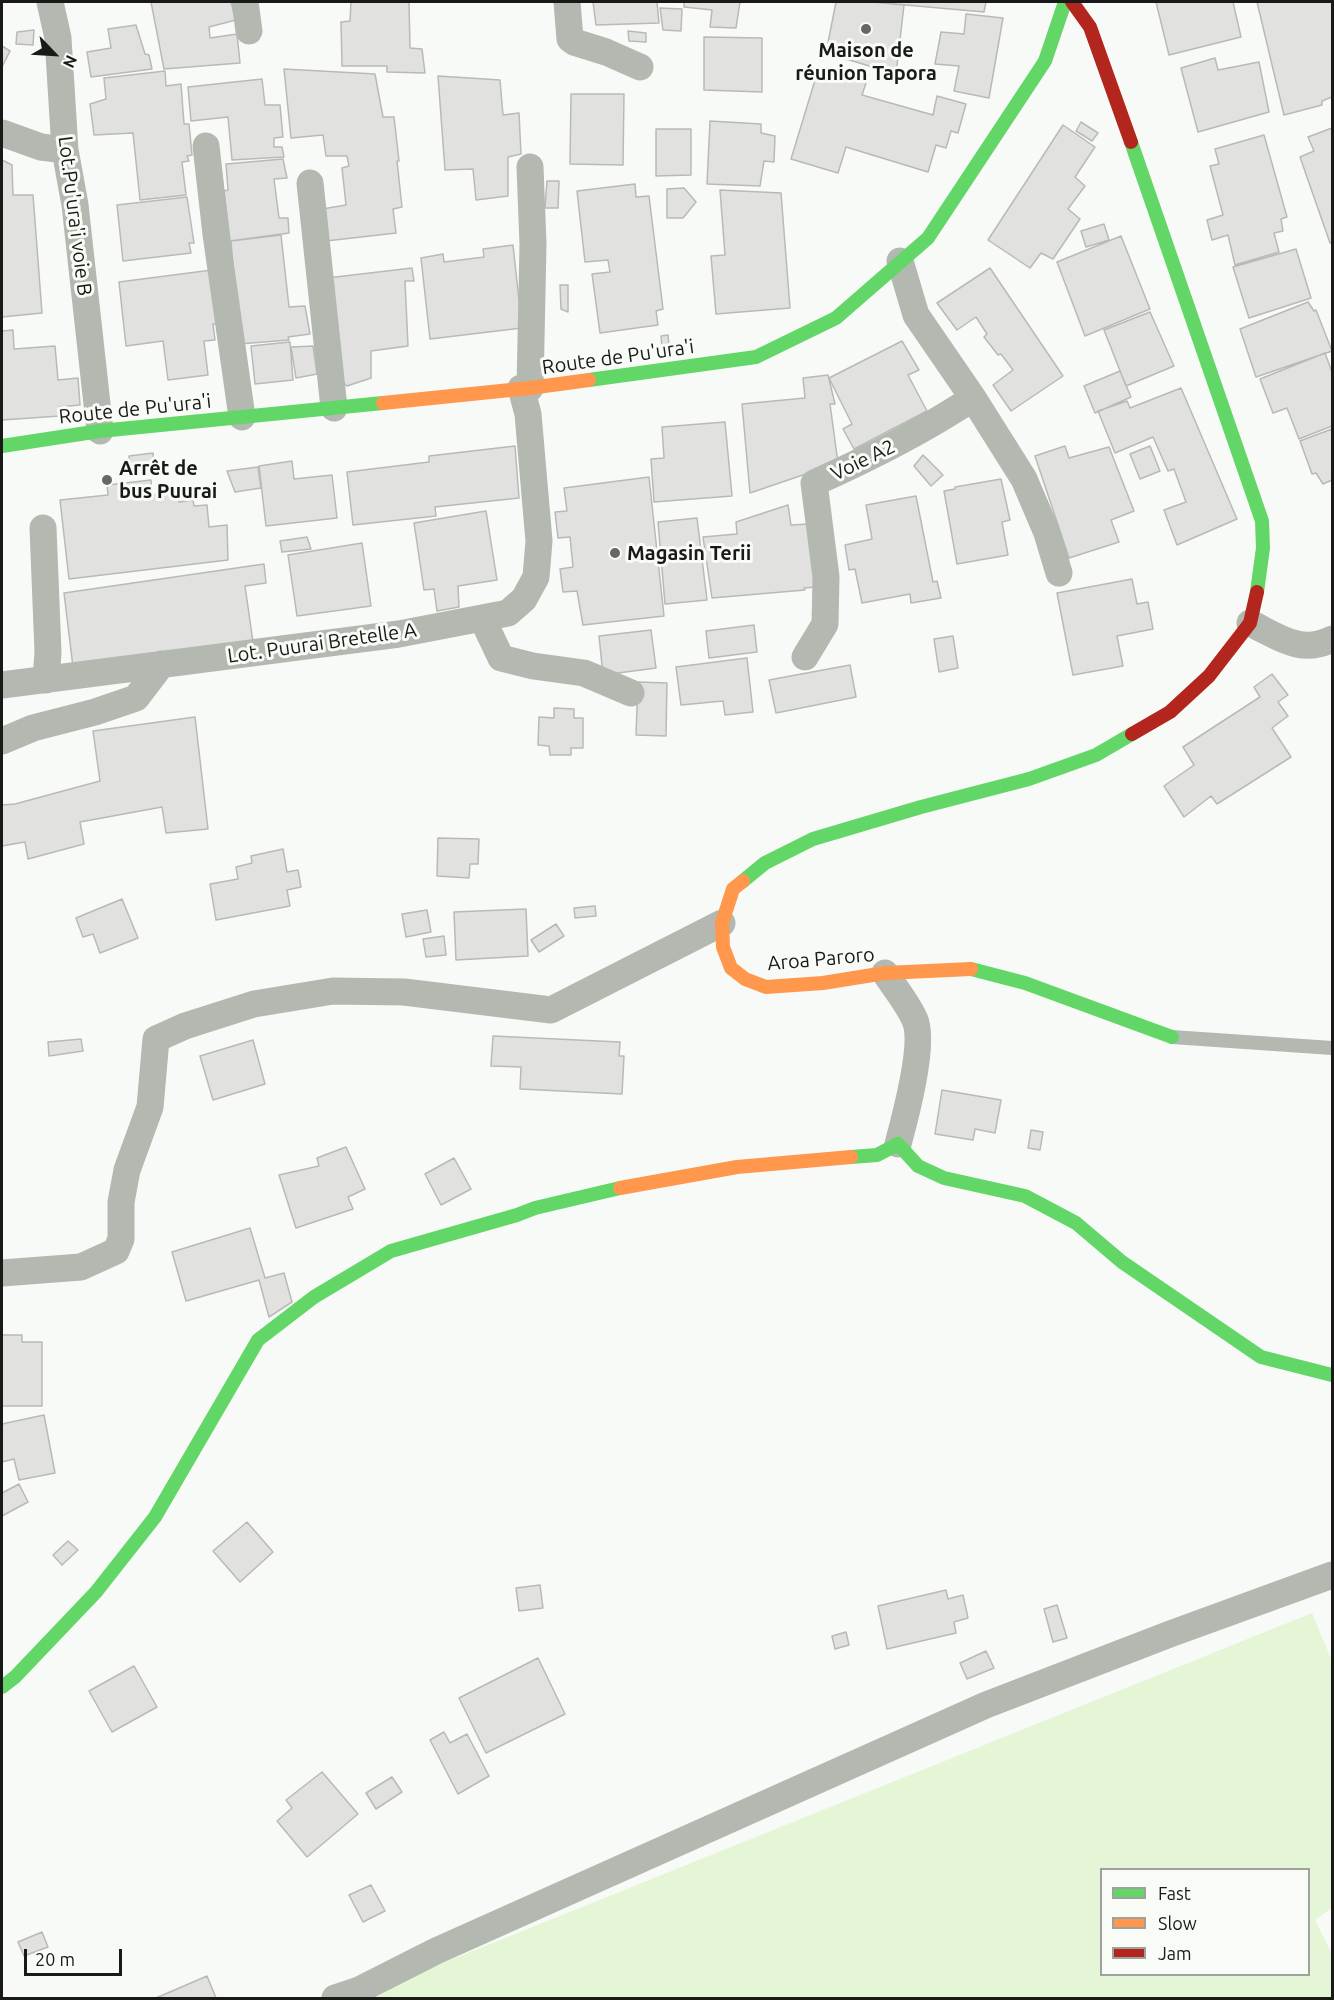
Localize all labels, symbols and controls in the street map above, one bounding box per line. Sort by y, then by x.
marker: Maison de réunion Tapora [859,22,873,36]
north arrow [24,24,84,84]
place label: Maison de réunion Tapora [795,38,937,85]
text: N [60,52,81,71]
street label: Lot.Pu'ura'i voie B [53,135,97,297]
street label: Route de Pu'ura'i [541,334,695,380]
street label: Route de Pu'ura'i [58,389,212,429]
street label: Voie A2 [827,434,899,486]
place label: Arrêt de bus Puurai [119,456,217,503]
marker: Arrêt de bus Puurai [100,473,114,487]
place label: Magasin Terii [627,541,751,565]
marker: Magasin Terii [608,546,622,560]
street label: Lot. Puurai Bretelle A [226,618,418,668]
street label: Aroa Paroro [766,942,876,976]
legend [1100,1868,1310,1976]
text: Fast [1158,1883,1191,1903]
text: Slow [1158,1913,1197,1933]
scale bar [27,1937,124,1975]
text: Jam [1158,1943,1192,1963]
text: 20 m [35,1949,75,1969]

